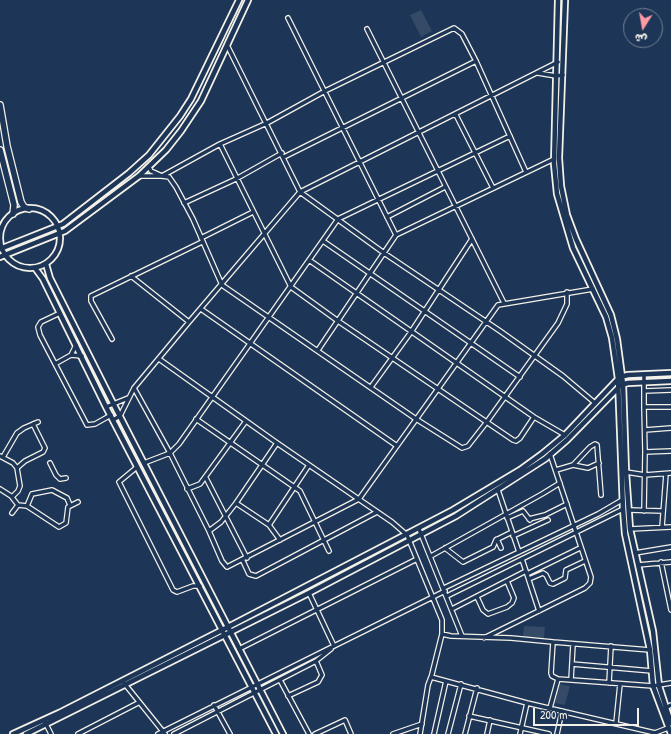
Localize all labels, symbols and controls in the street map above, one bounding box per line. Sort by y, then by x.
north arrow [623,8,663,48]
text: ش [634,31,648,47]
scale bar [535,700,641,726]
text: 200 m [540,706,567,723]

